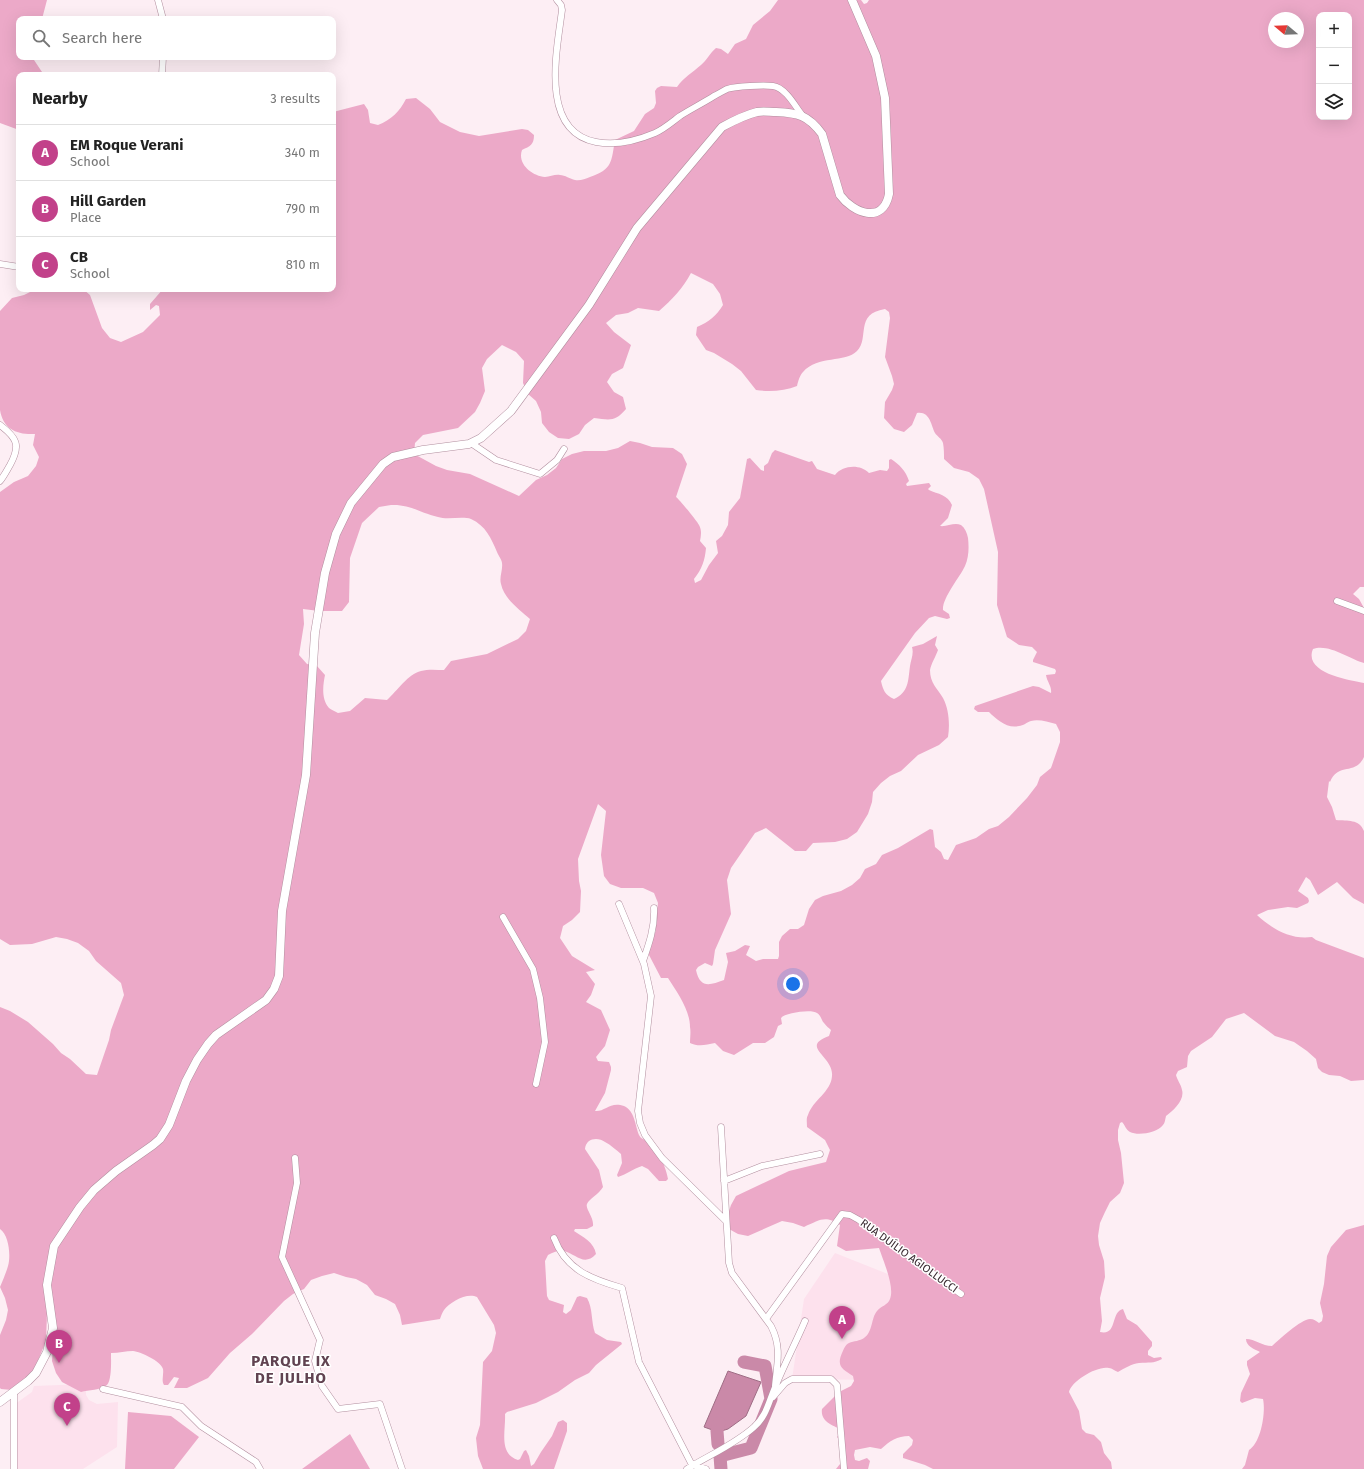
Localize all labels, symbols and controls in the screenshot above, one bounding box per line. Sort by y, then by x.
north arrow [1268,12,1304,48]
map controls [1316,12,1352,120]
button: + [1316,12,1352,48]
search box [16,16,336,60]
icon: search [30,27,52,49]
text: Search here [62,29,142,47]
button: − [1316,48,1352,84]
button: layers [1316,84,1352,120]
text: Nearby [32,88,87,109]
text: 3 results [270,91,320,106]
text: EM Roque Verani [70,136,184,154]
text: A [41,145,49,160]
text: 340 m [285,145,320,160]
text: School [70,154,110,169]
text: Hill Garden [70,192,146,210]
text: B [41,201,49,216]
text: 790 m [286,201,320,216]
text: Place [70,210,101,225]
text: CB [70,248,88,266]
text: C [41,257,49,272]
text: 810 m [286,257,320,272]
text: School [70,266,110,281]
your location [783,974,803,994]
street label: RUA DUÍLIO AGIOLLUCCI [858,1216,961,1296]
pin: A [829,1306,855,1339]
pin: B [46,1330,72,1363]
district label: PARQUE IX DE JULHO [251,1352,331,1387]
pin: C [54,1393,80,1426]

